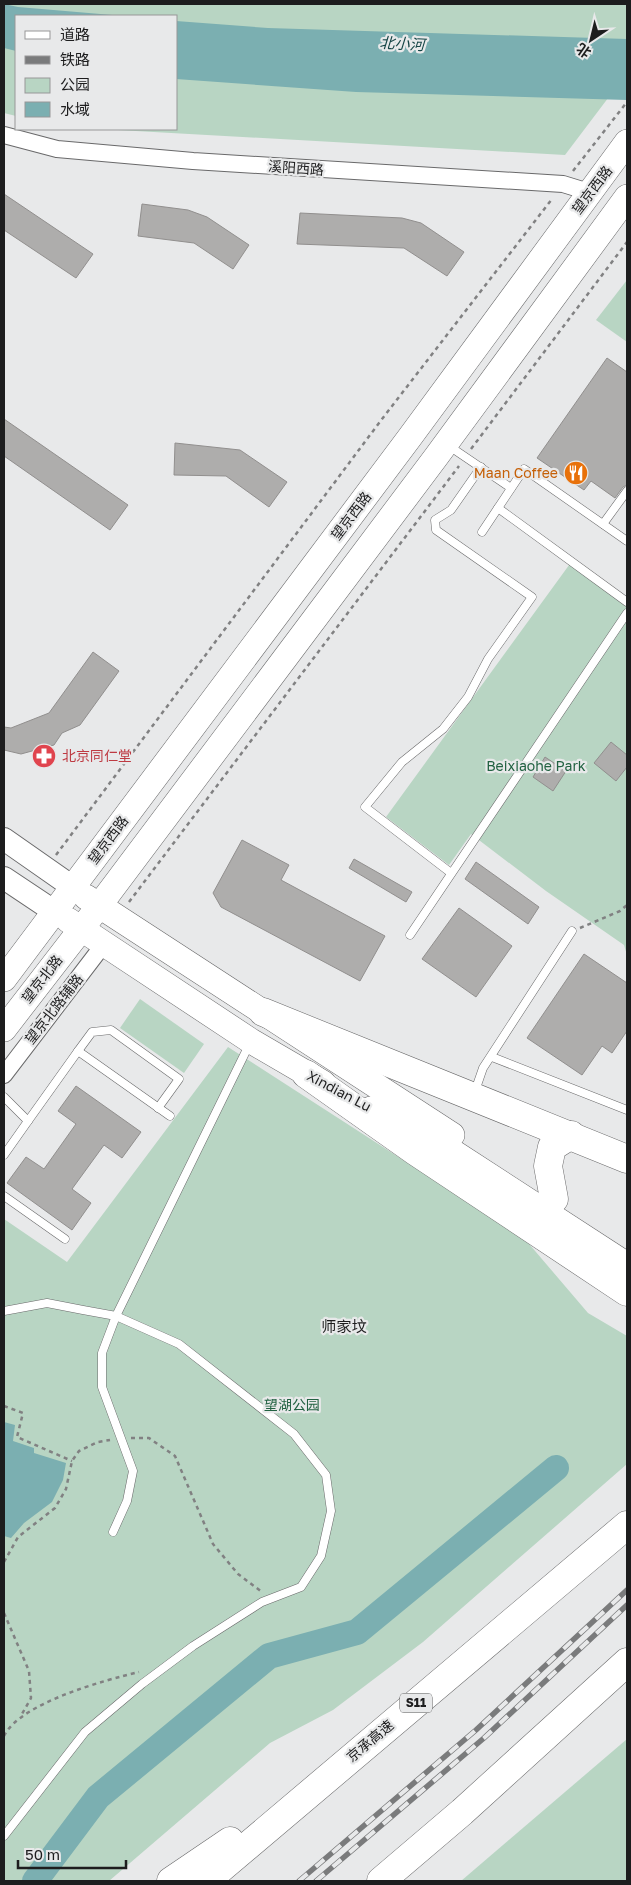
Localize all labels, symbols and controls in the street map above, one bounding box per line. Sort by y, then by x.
legend [15,15,178,130]
north arrow [566,15,616,65]
text: 道路 [60,25,90,43]
water label: 北小河 [379,33,428,53]
text: 北 [573,40,594,62]
text: 铁路 [60,50,90,68]
text: 公园 [60,75,90,93]
text: 水域 [60,100,90,118]
street label: 溪阳西路 [268,157,325,178]
street label: 望京西路 [568,162,615,217]
restaurant icon: Maan Coffee [563,460,589,486]
place label: Maan Coffee [474,464,558,481]
street label: 望京西路 [327,488,374,543]
pharmacy icon: 北京同仁堂 [31,743,57,769]
place label: 北京同仁堂 [62,747,132,764]
park label: Beixiaohe Park [486,757,586,774]
street label: 望京西路 [84,812,131,867]
street label: 望京北路 [18,951,66,1006]
street label: 望京北路辅路 [21,970,86,1047]
street label: Xindian Lu [304,1067,374,1115]
district label: 师家坟 [321,1317,367,1335]
park label: 望湖公园 [264,1396,320,1413]
road number: S11 [400,1694,432,1712]
street label: 京承高速 [343,1716,397,1765]
scale bar [18,1838,125,1870]
text: 50 m [25,1845,60,1863]

